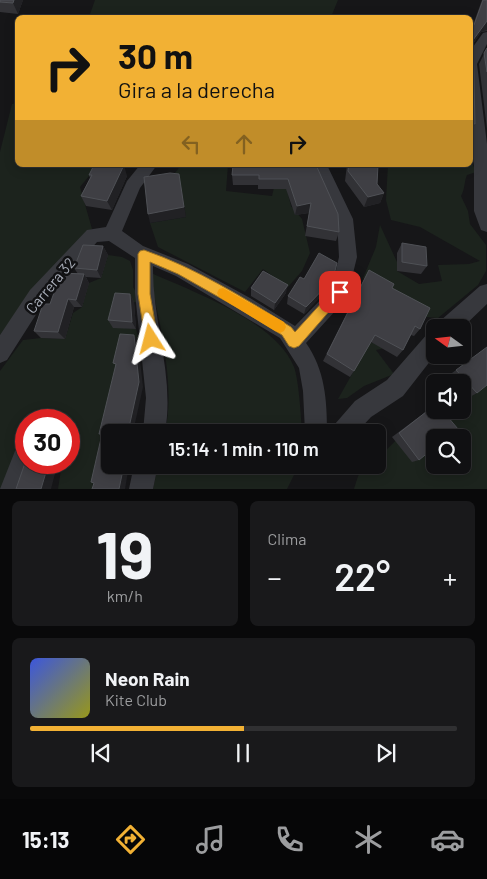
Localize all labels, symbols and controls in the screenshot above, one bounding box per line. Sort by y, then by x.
text: 30 m [118,34,193,76]
icon: right [35,35,100,100]
text: Gira a la derecha [118,76,275,102]
icon: left [177,130,205,158]
icon: ahead [230,130,258,158]
icon: right [283,130,311,158]
street label: Carrera 32 [21,253,79,317]
pin [319,271,361,313]
icon: arrive [326,278,354,306]
position arrow [124,312,176,364]
north arrow [426,319,471,364]
map controls [426,319,471,474]
button: sound [426,374,471,419]
speed limit sign: 30 [15,409,80,474]
button: search [426,429,471,474]
text: 15:14 · 1 min · 110 m [168,437,319,460]
text: 19 [96,514,154,592]
text: Clima [268,529,306,548]
text: 22° [334,553,390,599]
text: − [268,560,282,594]
text: + [443,560,457,594]
text: km/h [107,586,143,605]
text: Neon Rain [105,667,190,690]
text: Kite Club [105,690,167,709]
icon: previous [87,739,115,767]
icon: pause [229,739,257,767]
icon: next [372,739,400,767]
icon: directions [113,822,148,857]
icon: music [193,822,228,857]
icon: phone [272,822,307,857]
icon: climate [351,822,386,857]
icon: car [430,822,465,857]
text: 15:13 [22,826,69,852]

